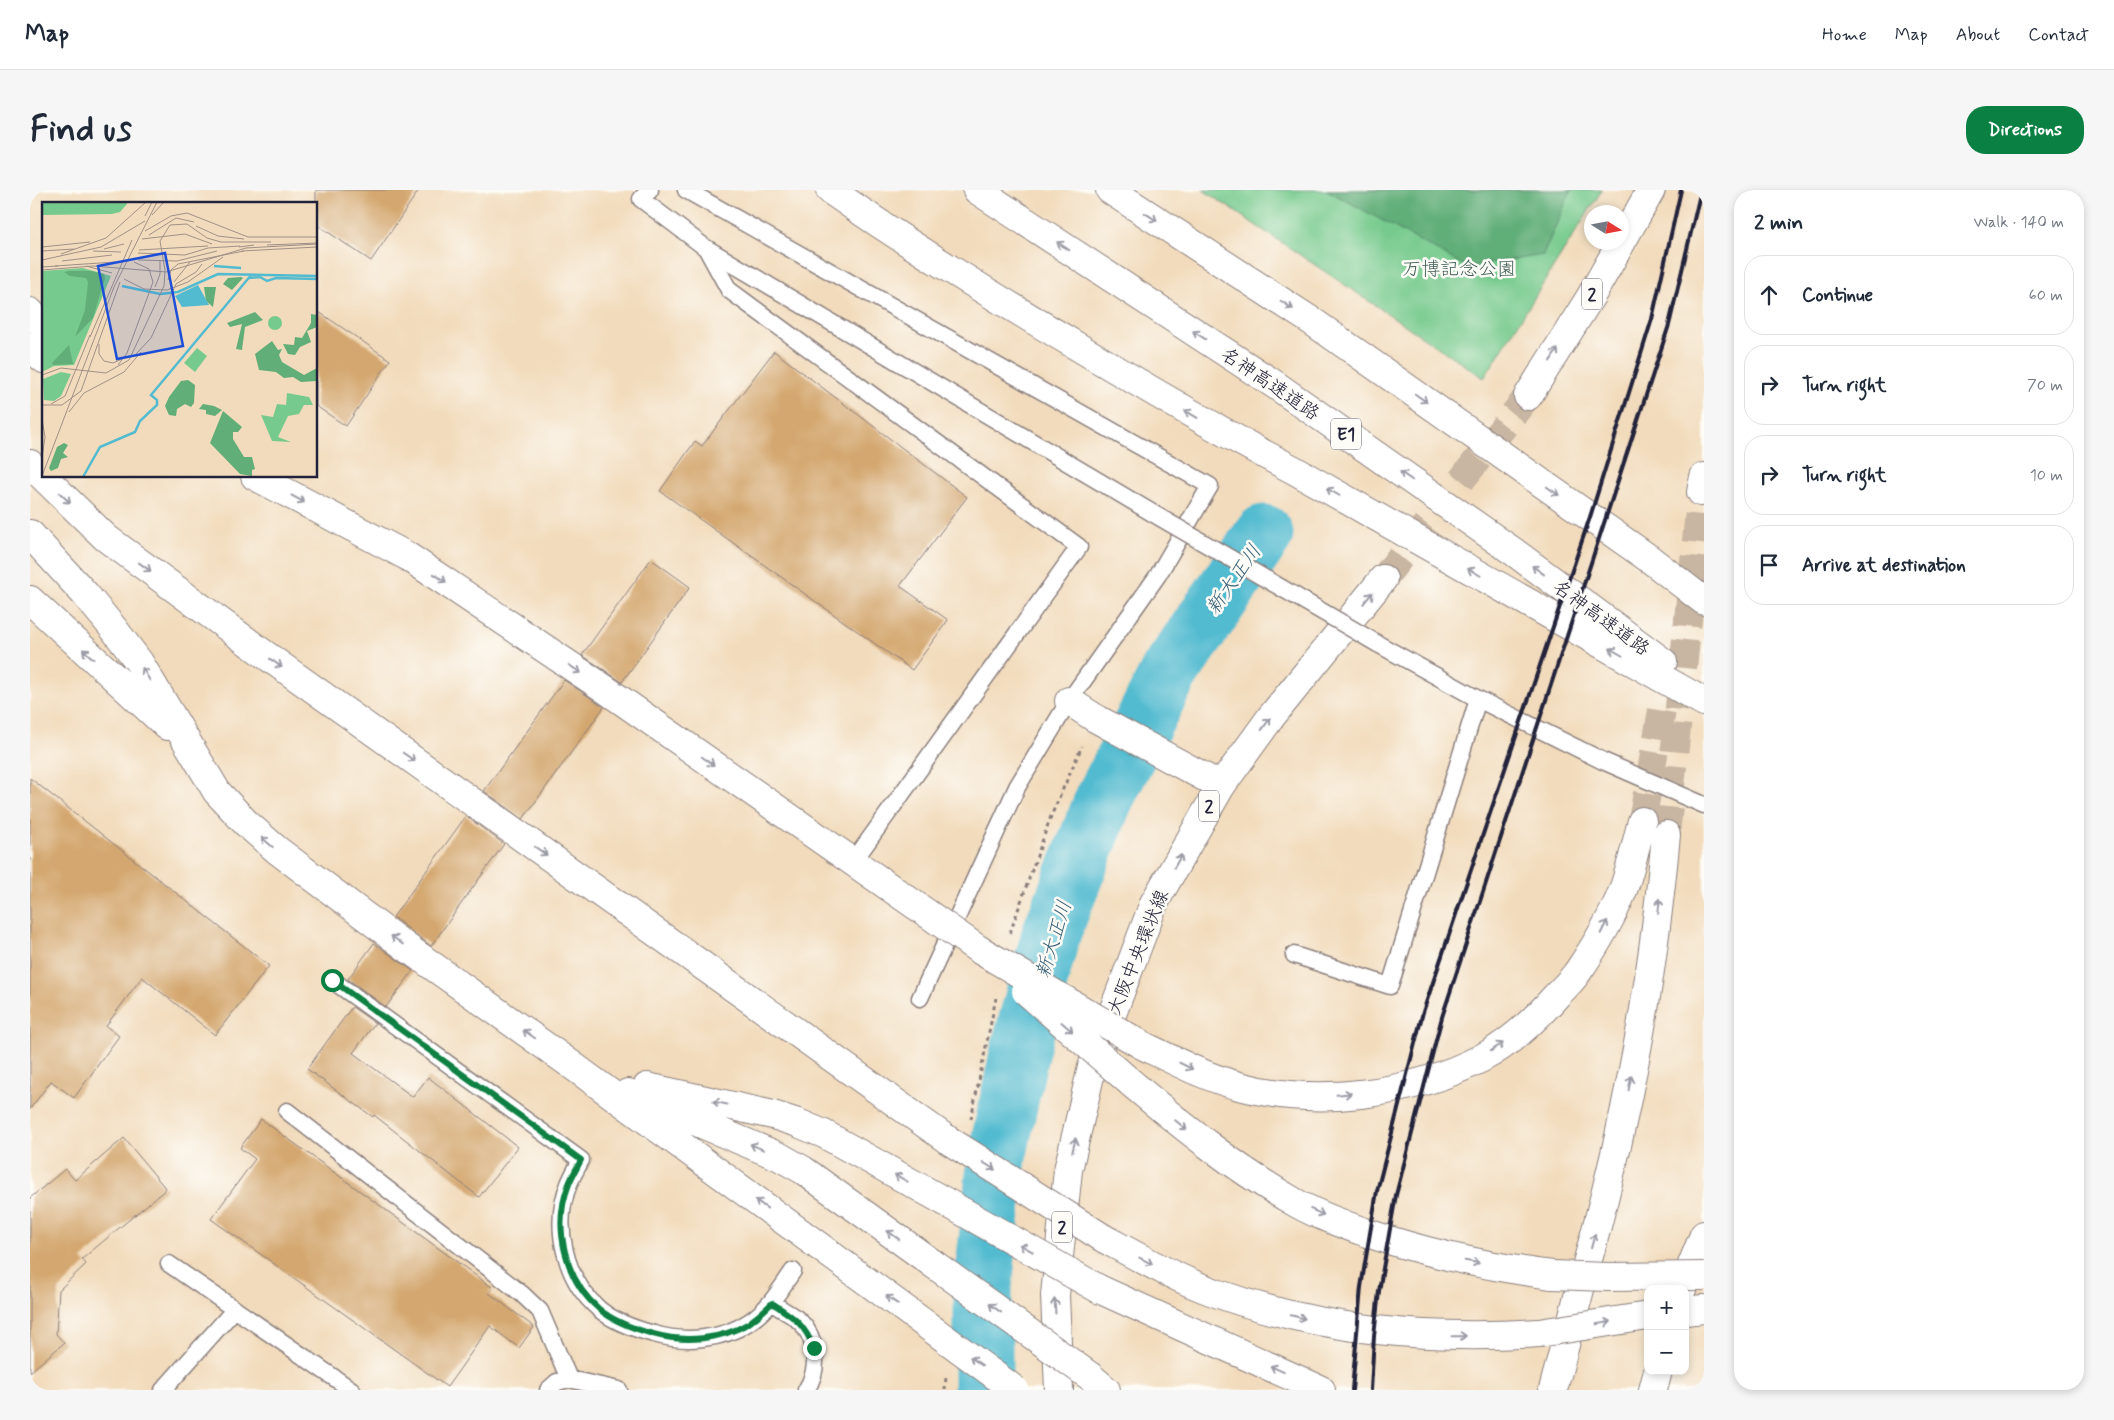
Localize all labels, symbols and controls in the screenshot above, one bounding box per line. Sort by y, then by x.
text: Map [25,19,69,50]
text: Home [1822,23,1867,47]
text: Map [1895,23,1928,47]
text: About [1956,23,2000,47]
text: Contact [2028,23,2089,47]
button: Directions [1966,106,2084,154]
text: Find us [30,107,132,153]
inset map [42,202,318,478]
north arrow [1584,205,1629,250]
text: 2 min [1754,209,1803,237]
one-way arrow [1144,211,1158,222]
text: Walk · 140 m [1974,212,2064,233]
one-way arrow [1057,241,1071,251]
park label: 万博記念公園 [1402,257,1516,282]
road number: 2 [1582,278,1602,310]
icon: ahead [1755,281,1783,309]
text: Continue [1802,283,1873,308]
text: 60 m [2029,285,2063,306]
one-way arrow [1280,300,1294,310]
one-way arrow [1193,329,1207,339]
street label: 名神高速道路 [1216,342,1324,426]
one-way arrow [1549,348,1559,362]
icon: right [1755,371,1783,399]
text: Turn right [1802,373,1886,398]
text: 70 m [2027,375,2063,396]
one-way arrow [1413,393,1427,403]
one-way arrow [1184,408,1198,418]
road number: E1 [1331,418,1361,450]
icon: right [1755,461,1783,489]
text: Turn right [1802,463,1886,488]
text: 10 m [2030,465,2063,486]
one-way arrow [1399,471,1413,481]
one-way arrow [1546,486,1560,496]
one-way arrow [1326,487,1341,497]
one-way arrow [59,492,71,504]
one-way arrow [290,495,305,504]
water label: 新大正川 [1200,539,1268,620]
icon: arrive [1755,551,1783,579]
text: Arrive at destination [1802,553,1966,578]
one-way arrow [138,562,152,572]
one-way arrow [1531,565,1545,575]
one-way arrow [1468,567,1482,577]
one-way arrow [433,573,447,583]
street label: 名神高速道路 [1548,575,1655,662]
one-way arrow [1362,592,1373,605]
one-way arrow [1609,647,1623,657]
one-way arrow [82,648,94,660]
one-way arrow [269,658,283,668]
one-way arrow [567,664,581,674]
one-way arrow [140,668,150,682]
one-way arrow [1261,718,1271,732]
one-way arrow [401,752,415,762]
one-way arrow [701,756,715,766]
road number: 2 [1199,790,1219,822]
one-way arrow [261,836,274,848]
one-way arrow [534,846,548,856]
one-way arrow [1173,854,1183,868]
street label: 大阪中央環状線 [1102,886,1175,1019]
water label: 新大正川 [1030,897,1079,982]
one-way arrow [1654,898,1664,914]
one-way arrow [1599,920,1609,935]
one-way arrow [391,935,404,946]
route start [321,969,344,992]
one-way arrow [1061,1021,1074,1033]
one-way arrow [522,1029,536,1039]
one-way arrow [1490,1042,1504,1052]
one-way arrow [1178,1062,1193,1071]
one-way arrow [1626,1076,1636,1092]
one-way arrow [1335,1090,1351,1099]
one-way arrow [712,1098,728,1107]
one-way arrow [1174,1120,1187,1131]
one-way arrow [1070,1138,1079,1154]
one-way arrow [749,1142,765,1151]
one-way arrow [982,1161,996,1171]
one-way arrow [895,1172,909,1182]
one-way arrow [754,1199,768,1209]
one-way arrow [1309,1208,1324,1218]
road number: 2 [1052,1212,1072,1242]
one-way arrow [886,1230,900,1240]
one-way arrow [1588,1234,1598,1250]
one-way arrow [1019,1243,1034,1253]
one-way arrow [1138,1257,1153,1266]
one-way arrow [1463,1258,1479,1268]
map controls [1644,1285,1689,1375]
button: + [1644,1285,1689,1330]
one-way arrow [885,1295,899,1305]
one-way arrow [1051,1299,1060,1315]
one-way arrow [988,1303,1002,1313]
one-way arrow [1290,1313,1306,1322]
one-way arrow [1596,1317,1612,1327]
button: − [1644,1330,1689,1375]
one-way arrow [1450,1331,1467,1341]
route end [803,1337,826,1360]
one-way arrow [969,1356,983,1366]
one-way arrow [1269,1364,1284,1374]

